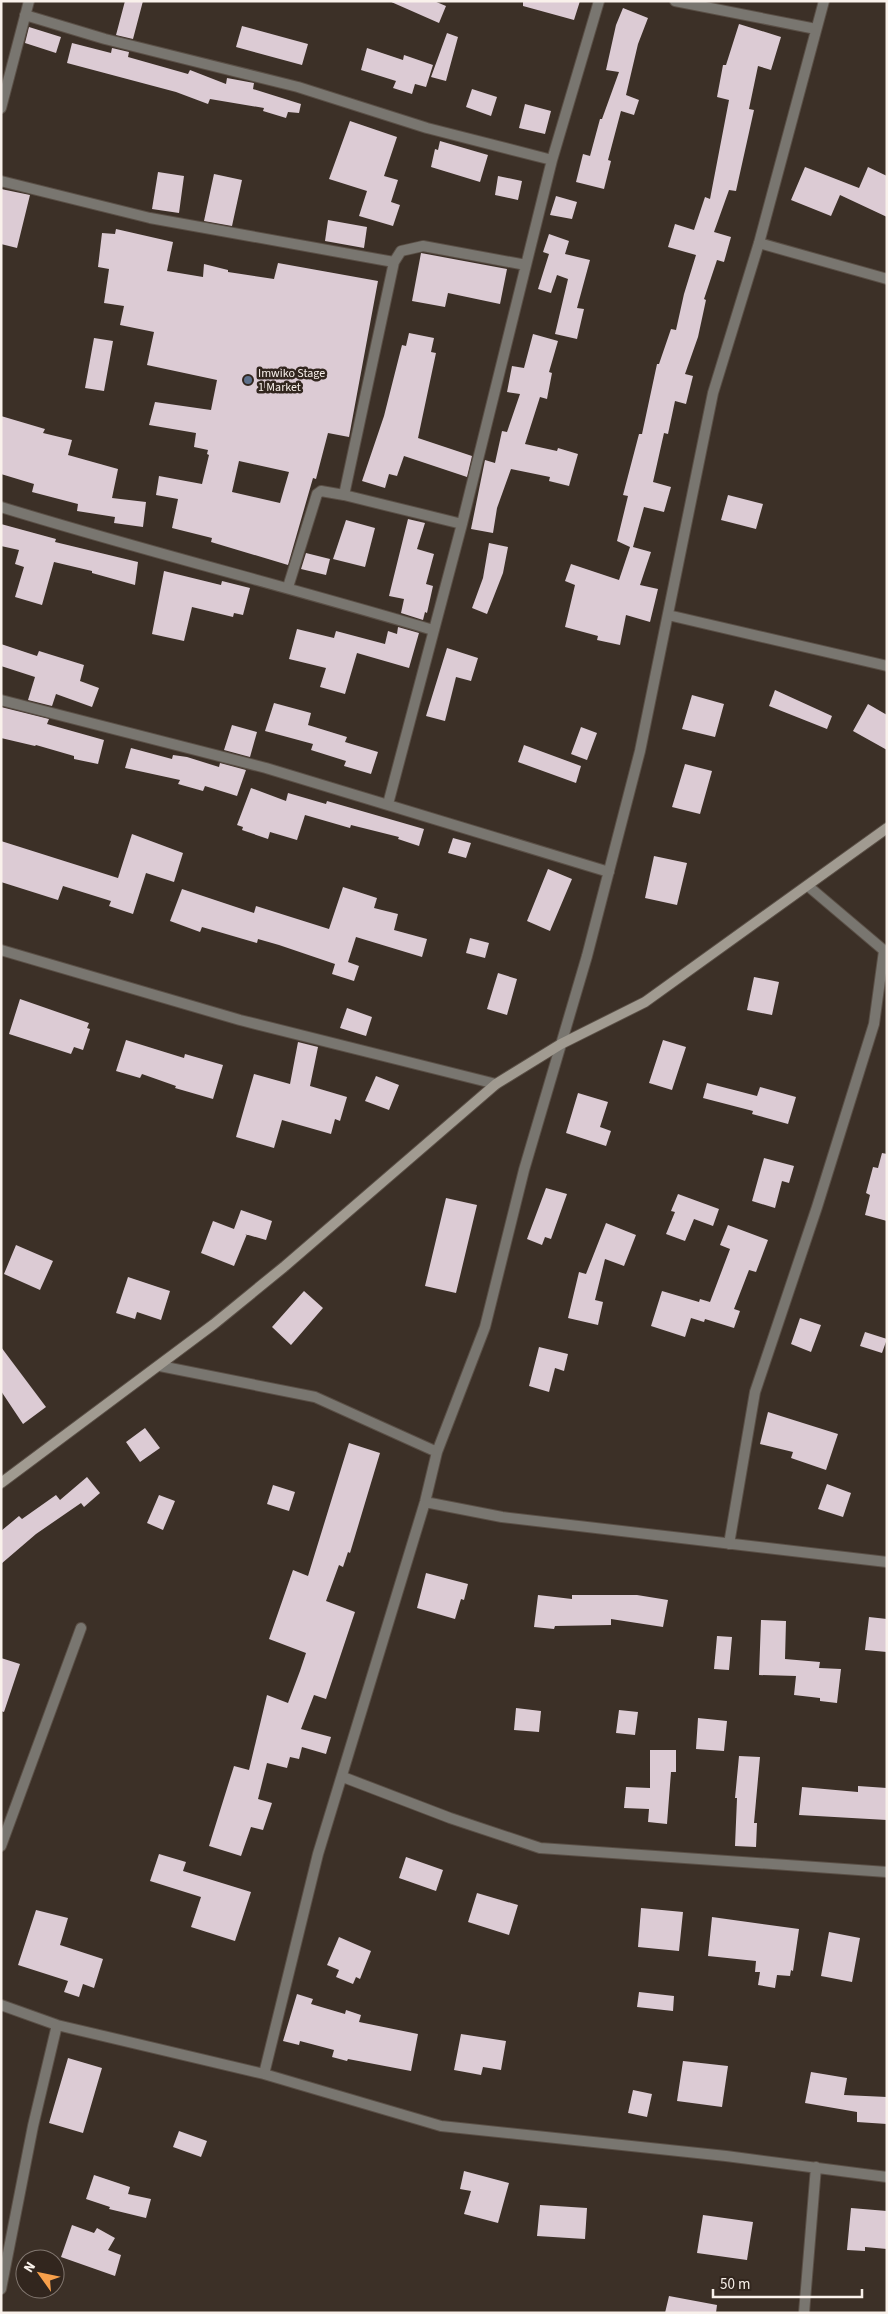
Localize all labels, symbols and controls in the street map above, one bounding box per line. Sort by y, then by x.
place label: Imwiko Stage 1 Market [258,365,325,396]
marker: Imwiko Stage 1 Market [242,374,254,386]
north arrow [15,2249,65,2299]
text: N [19,2258,41,2277]
scale bar [713,2266,862,2298]
text: 50 m [720,2274,750,2295]

